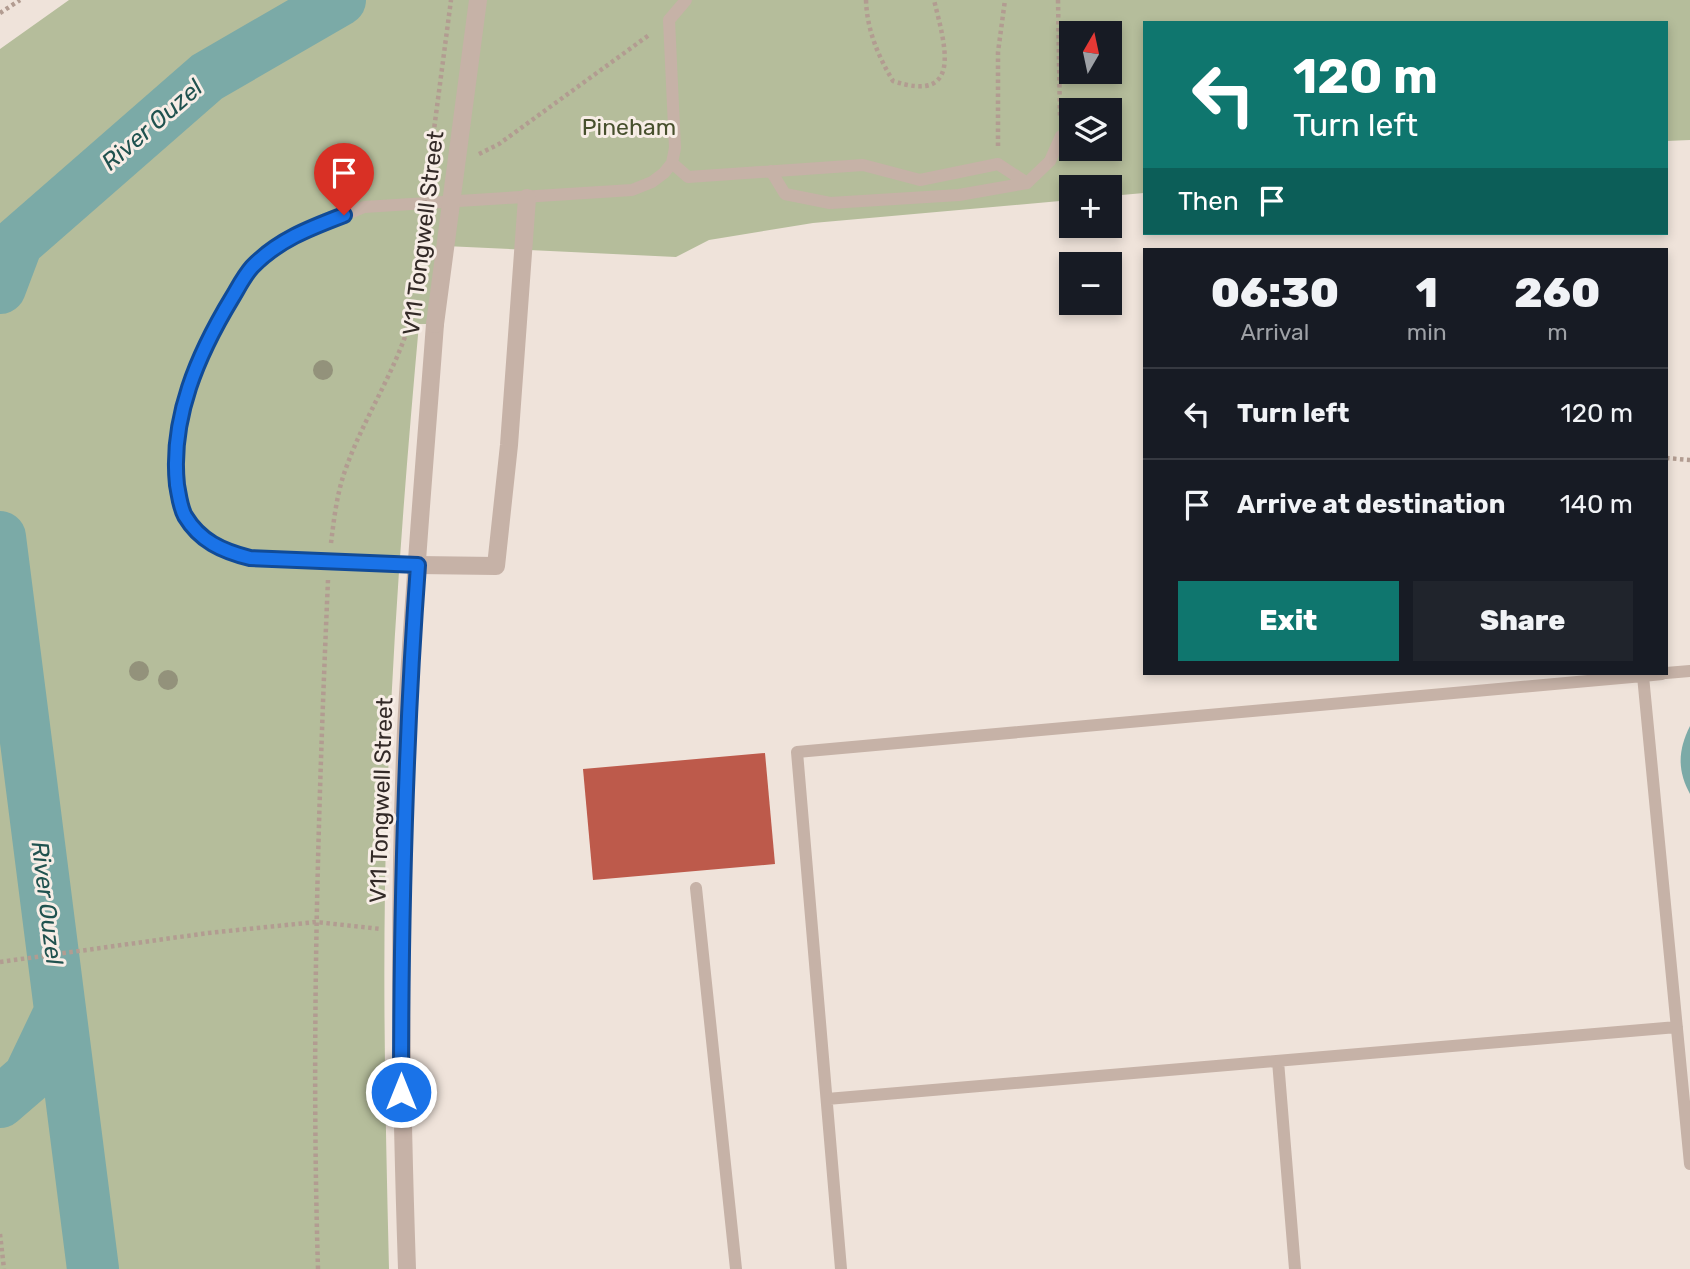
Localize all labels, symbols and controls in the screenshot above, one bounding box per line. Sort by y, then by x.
north arrow [1059,21,1122,84]
map controls [1059,21,1122,315]
text: 120 m [1293,47,1438,105]
icon: left [1178,49,1269,140]
water label: River Ouzel [96,73,209,176]
button: layers [1059,98,1122,161]
text: Turn left [1293,106,1418,144]
park label: Pineham [582,113,676,141]
street label: V11 Tongwell Street [397,129,449,337]
pin [314,143,374,215]
icon: arrive [325,154,363,192]
button: + [1059,175,1122,238]
icon: arrive [1253,182,1291,220]
text: Then [1178,186,1239,217]
button: − [1059,252,1122,315]
text: 06:30 [1211,268,1339,318]
text: 1 [1416,268,1438,318]
text: 260 [1514,268,1600,318]
text: Arrival [1240,318,1309,346]
text: min [1407,318,1447,346]
text: m [1547,318,1568,346]
icon: left [1178,395,1216,433]
text: Turn left [1237,398,1349,429]
text: 120 m [1561,398,1633,429]
icon: arrive [1178,486,1216,524]
text: Arrive at destination [1237,489,1505,520]
text: 140 m [1560,489,1633,520]
button: Exit [1178,581,1399,661]
button: Share [1413,581,1633,661]
street label: V11 Tongwell Street [363,697,399,903]
water label: River Ouzel [26,840,69,968]
position arrow [364,1055,438,1129]

